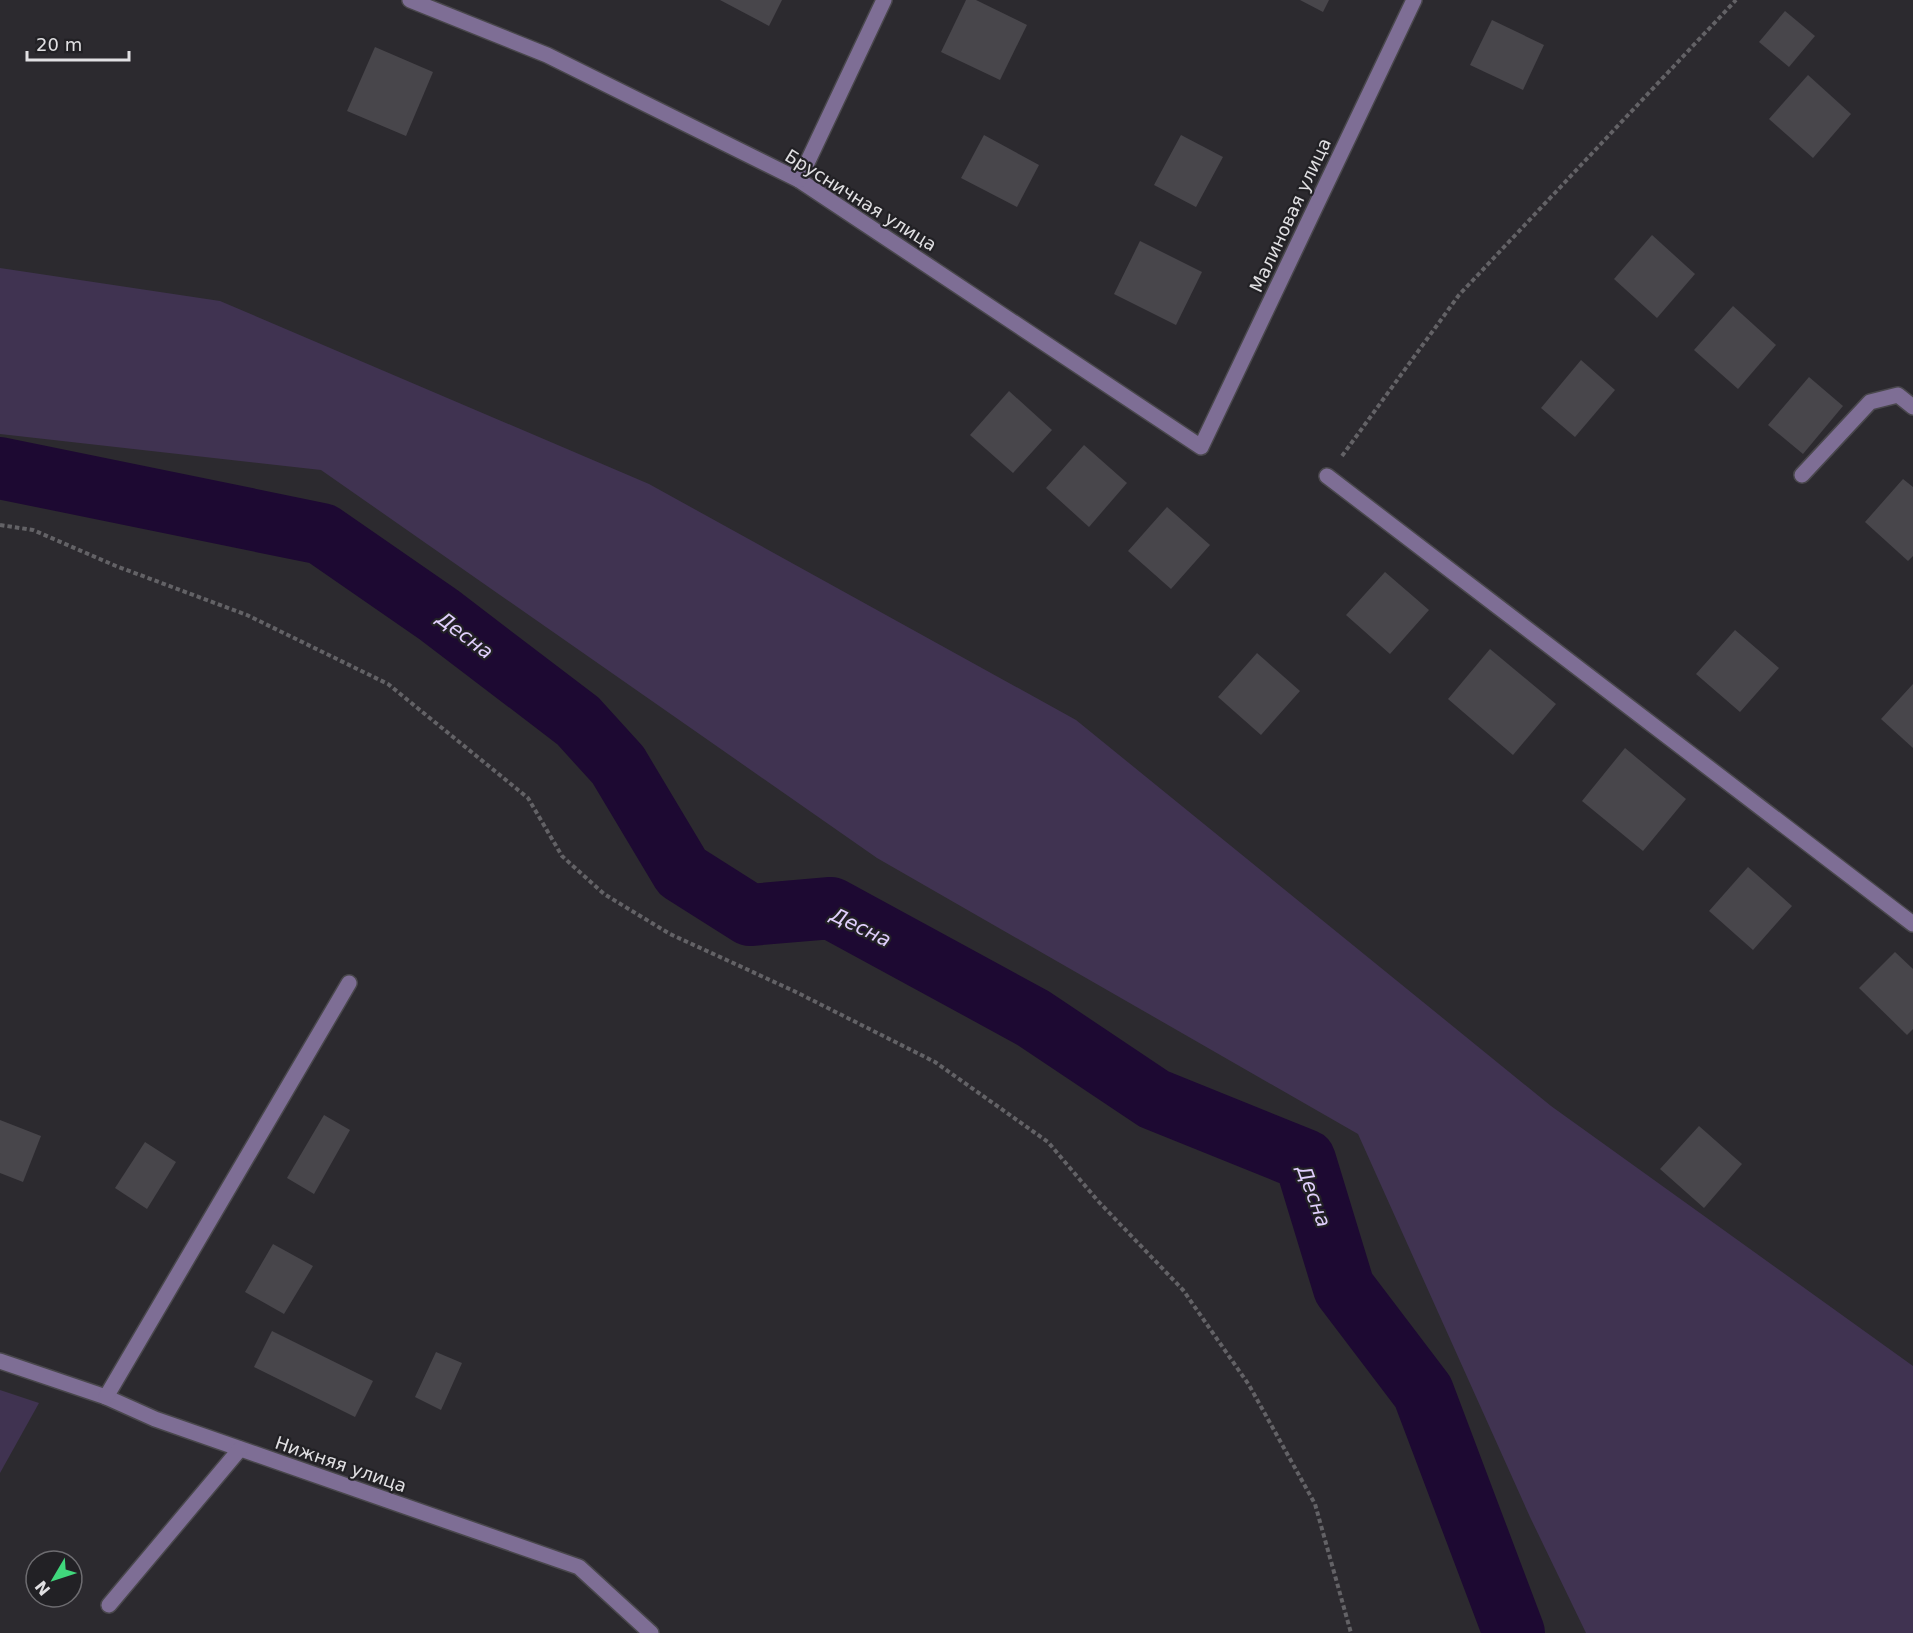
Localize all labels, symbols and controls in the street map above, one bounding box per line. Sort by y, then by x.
scale bar [27,24,129,62]
text: 20 m [36,34,82,55]
street label: Малиновая улица [1245,134,1335,296]
street label: Брусничная улица [781,145,941,255]
water label: Десна [431,605,498,664]
water label: Десна [826,902,895,952]
water label: Десна [1291,1161,1336,1230]
street label: Нижняя улица [272,1432,410,1496]
north arrow [24,1549,84,1609]
text: N [31,1577,54,1599]

